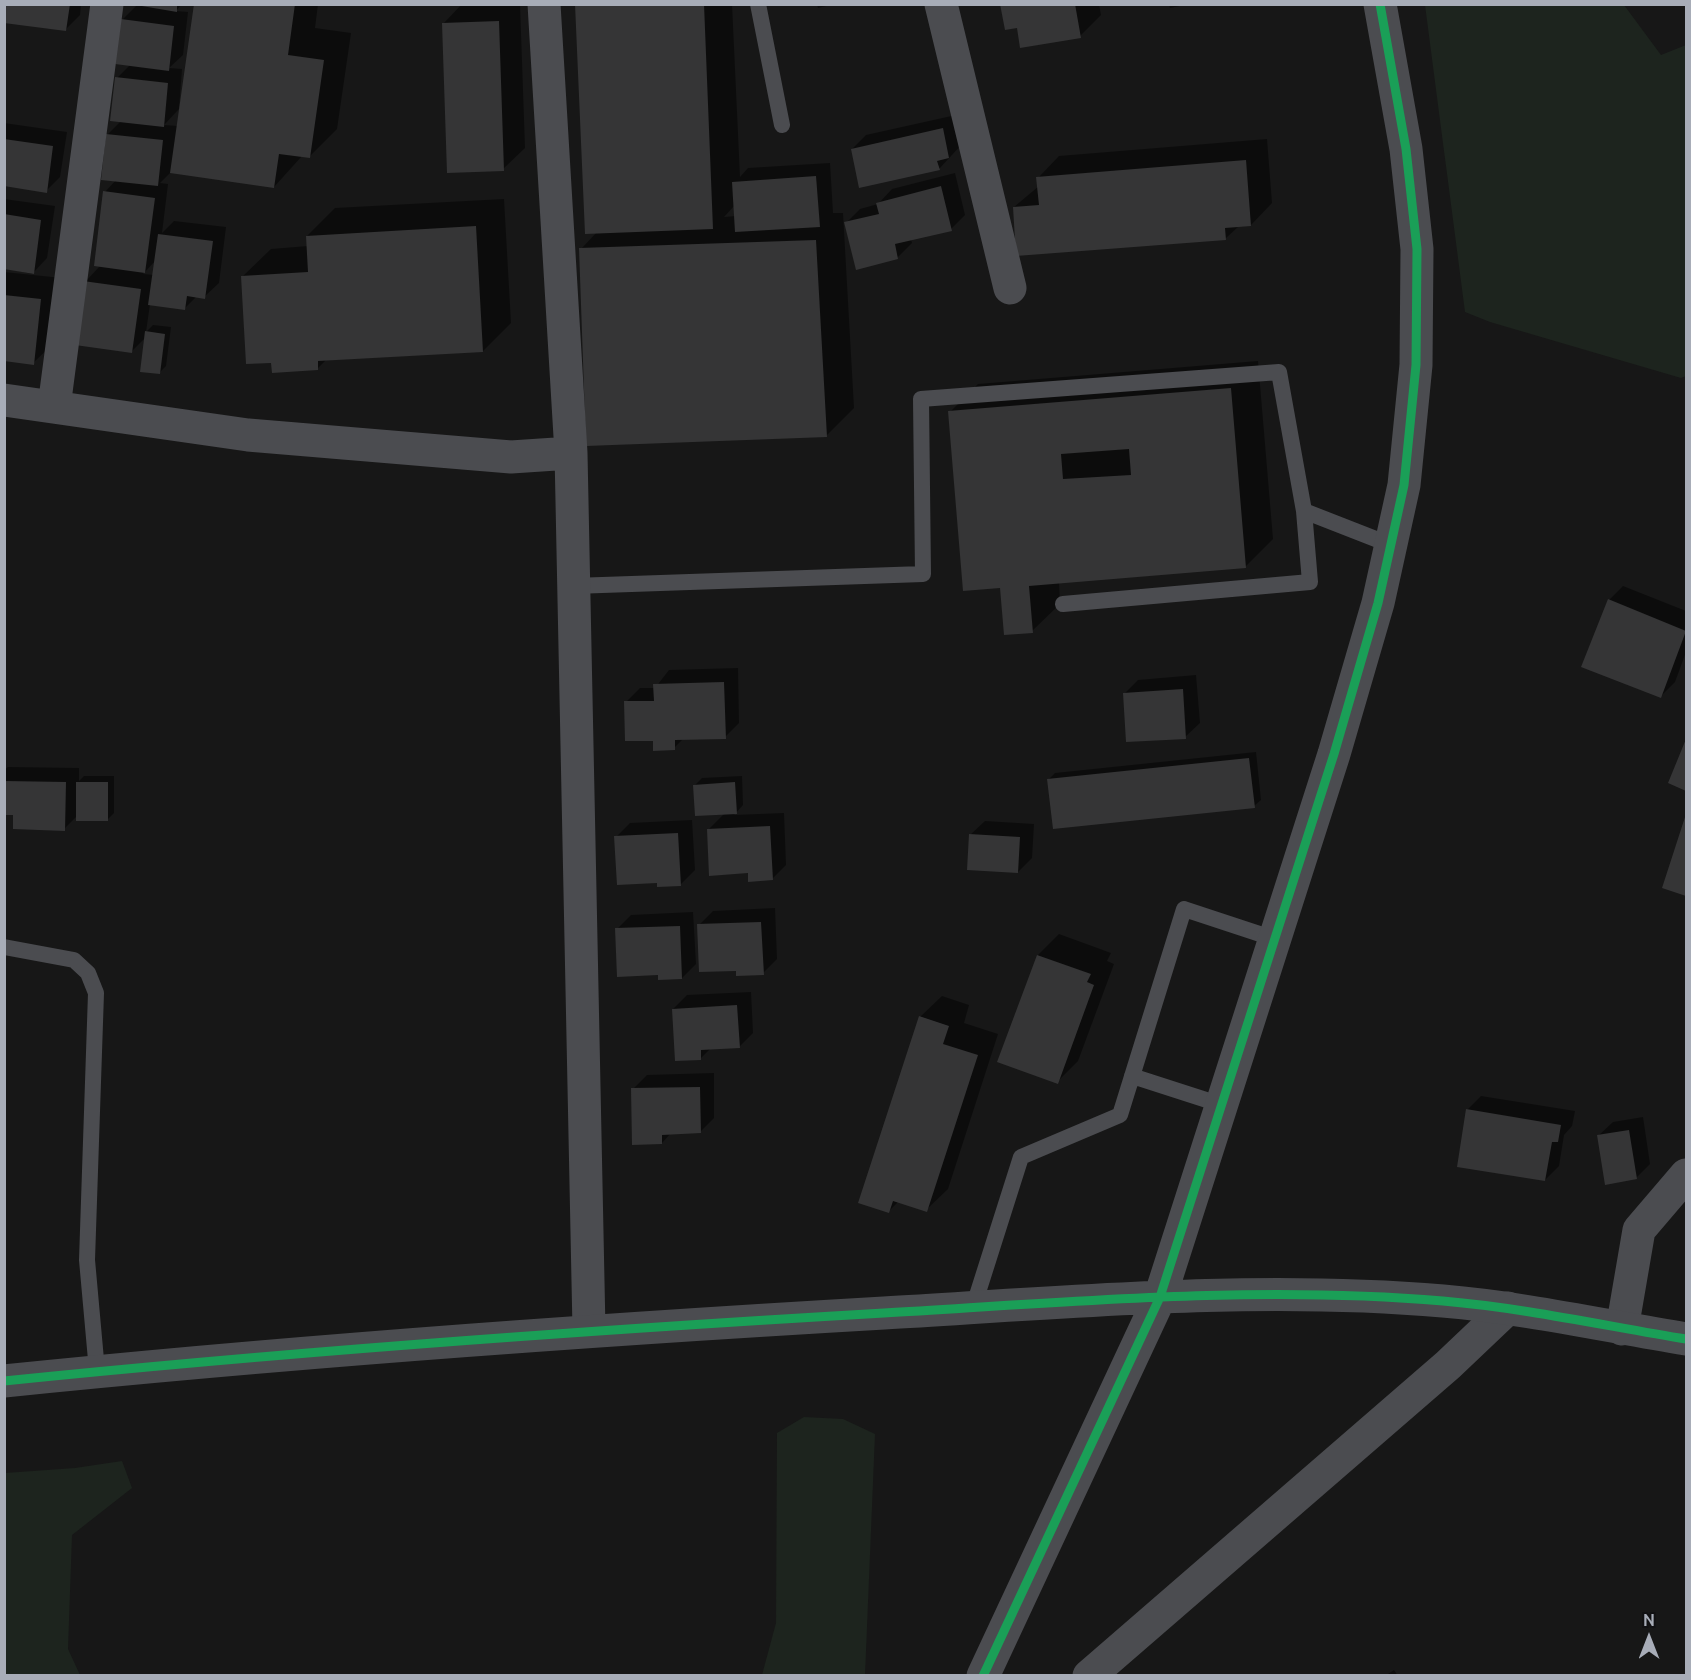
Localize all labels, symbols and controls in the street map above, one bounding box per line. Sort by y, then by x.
north arrow [1619,1608,1679,1668]
text: N [1643,1611,1655,1629]

